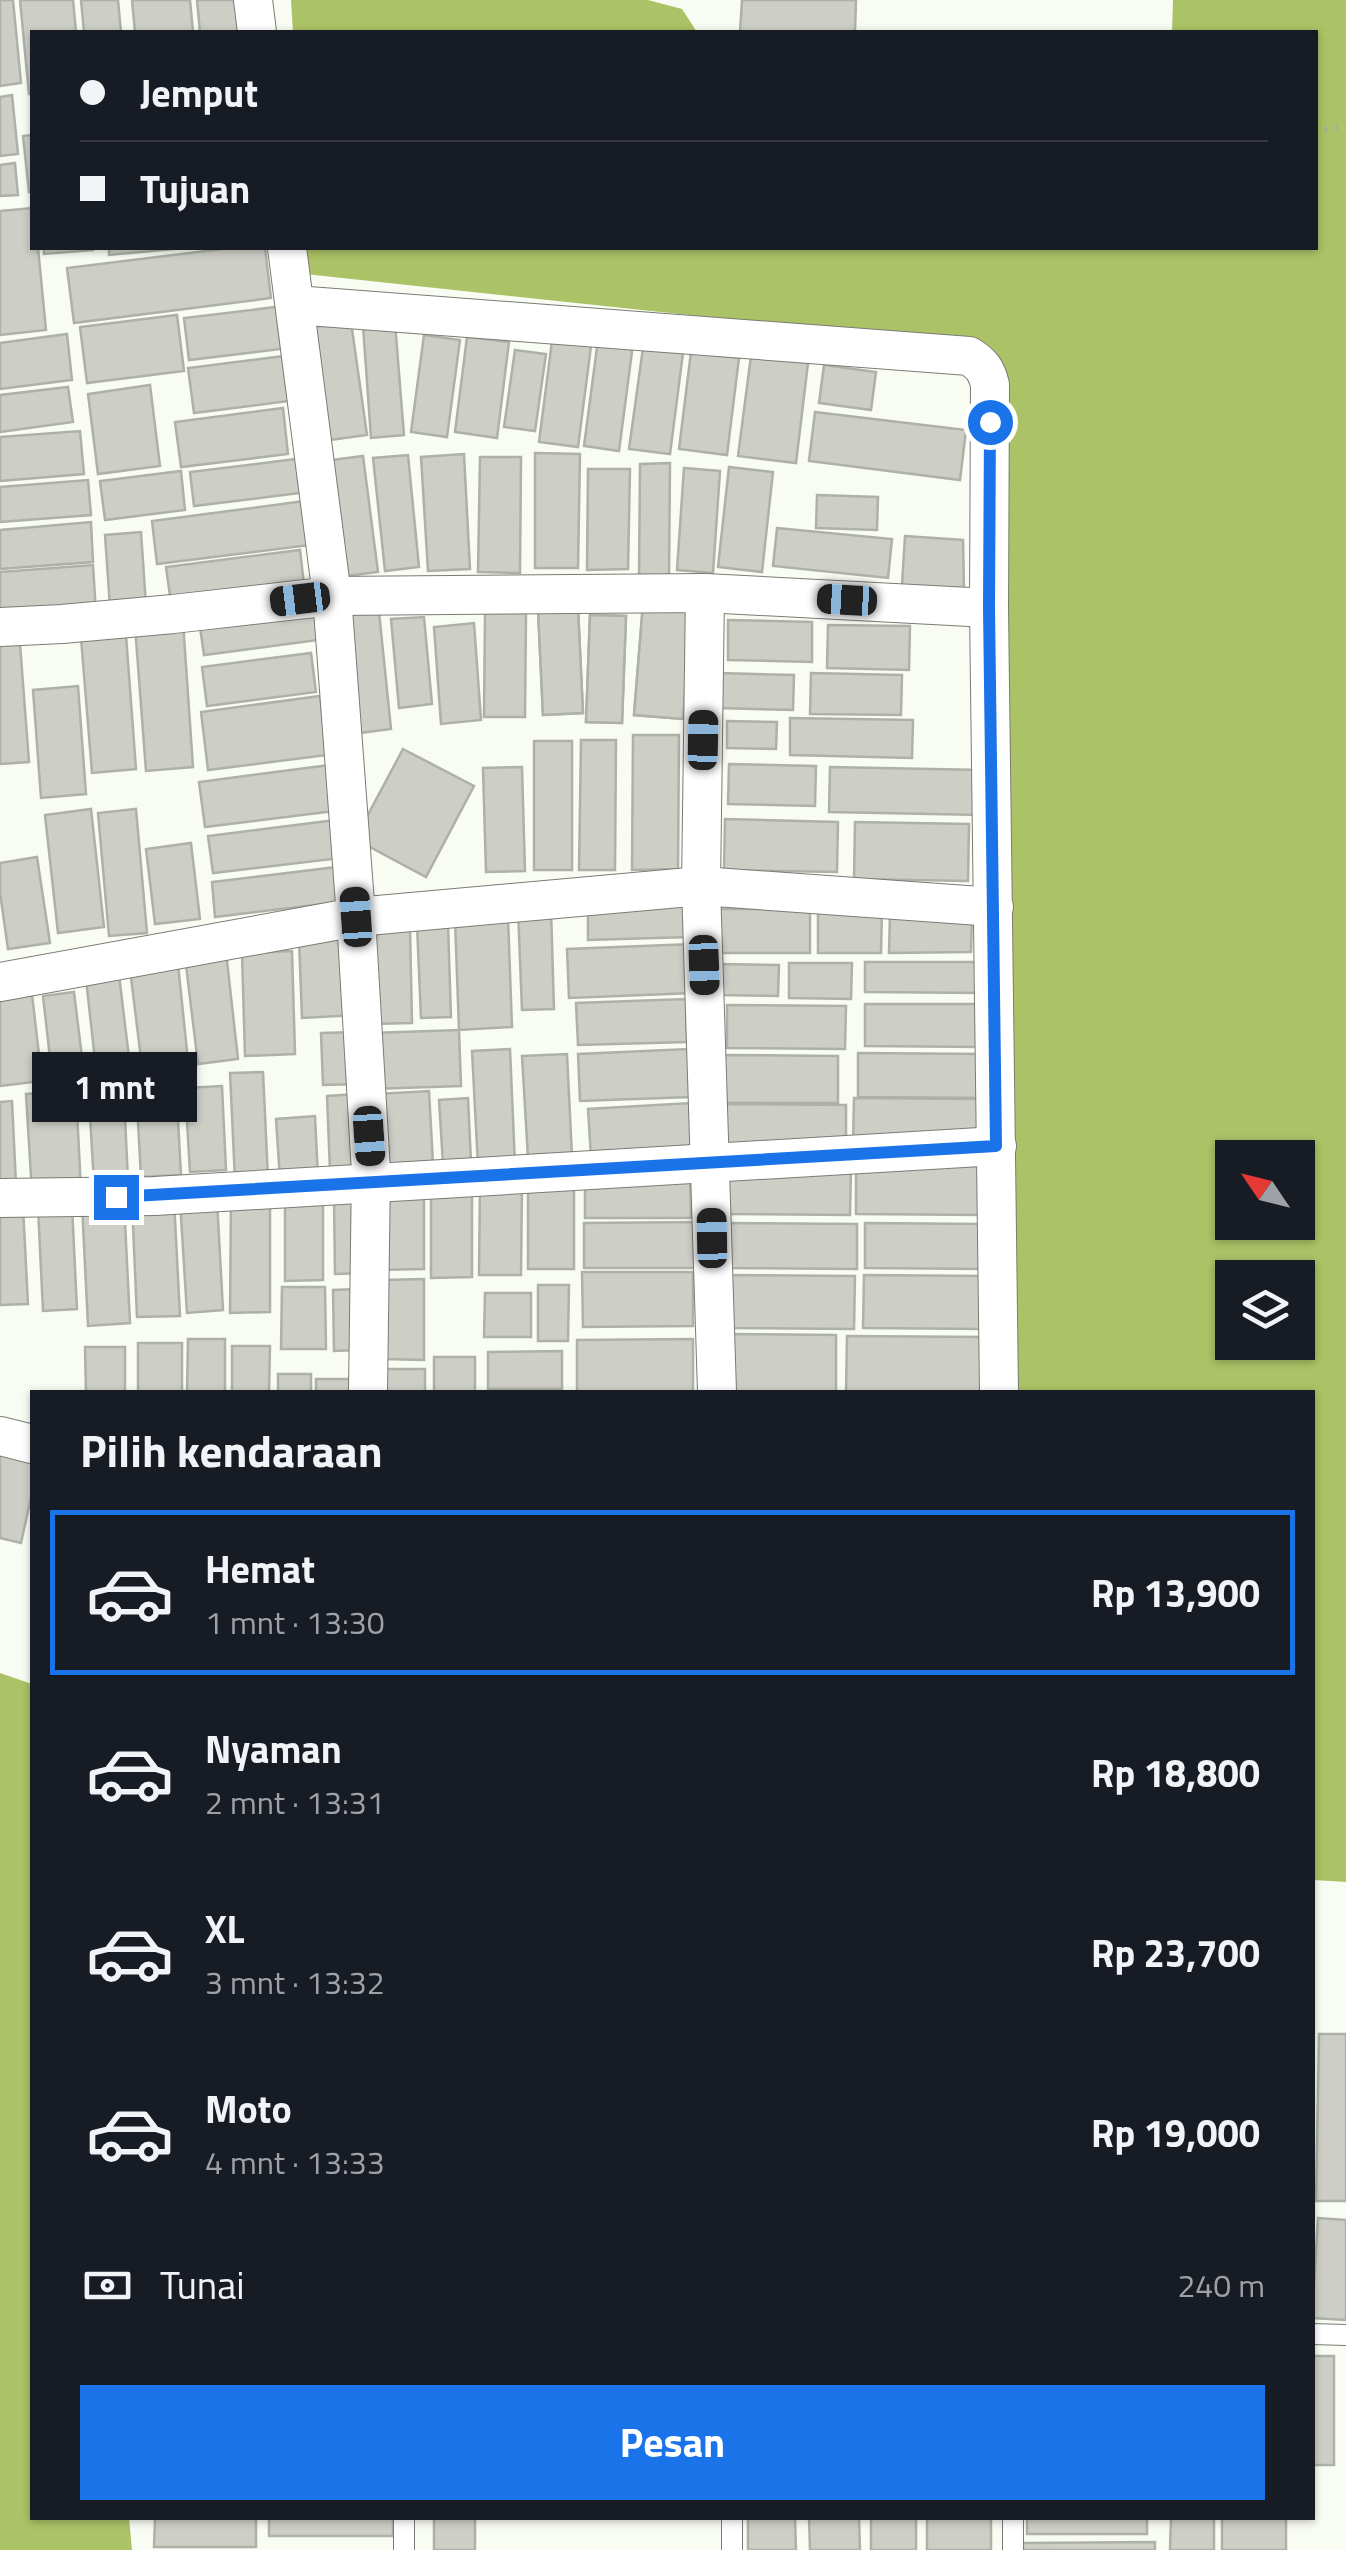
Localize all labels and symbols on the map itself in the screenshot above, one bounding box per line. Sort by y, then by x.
route start [968,400,1013,445]
car [268,580,332,618]
car [816,583,878,617]
car [687,710,719,770]
car [339,886,373,948]
car [688,934,720,996]
callout: 1 mnt [34,1052,198,1122]
car [352,1105,386,1167]
north arrow [1215,1140,1315,1240]
route end [94,1175,139,1220]
car [696,1208,728,1268]

